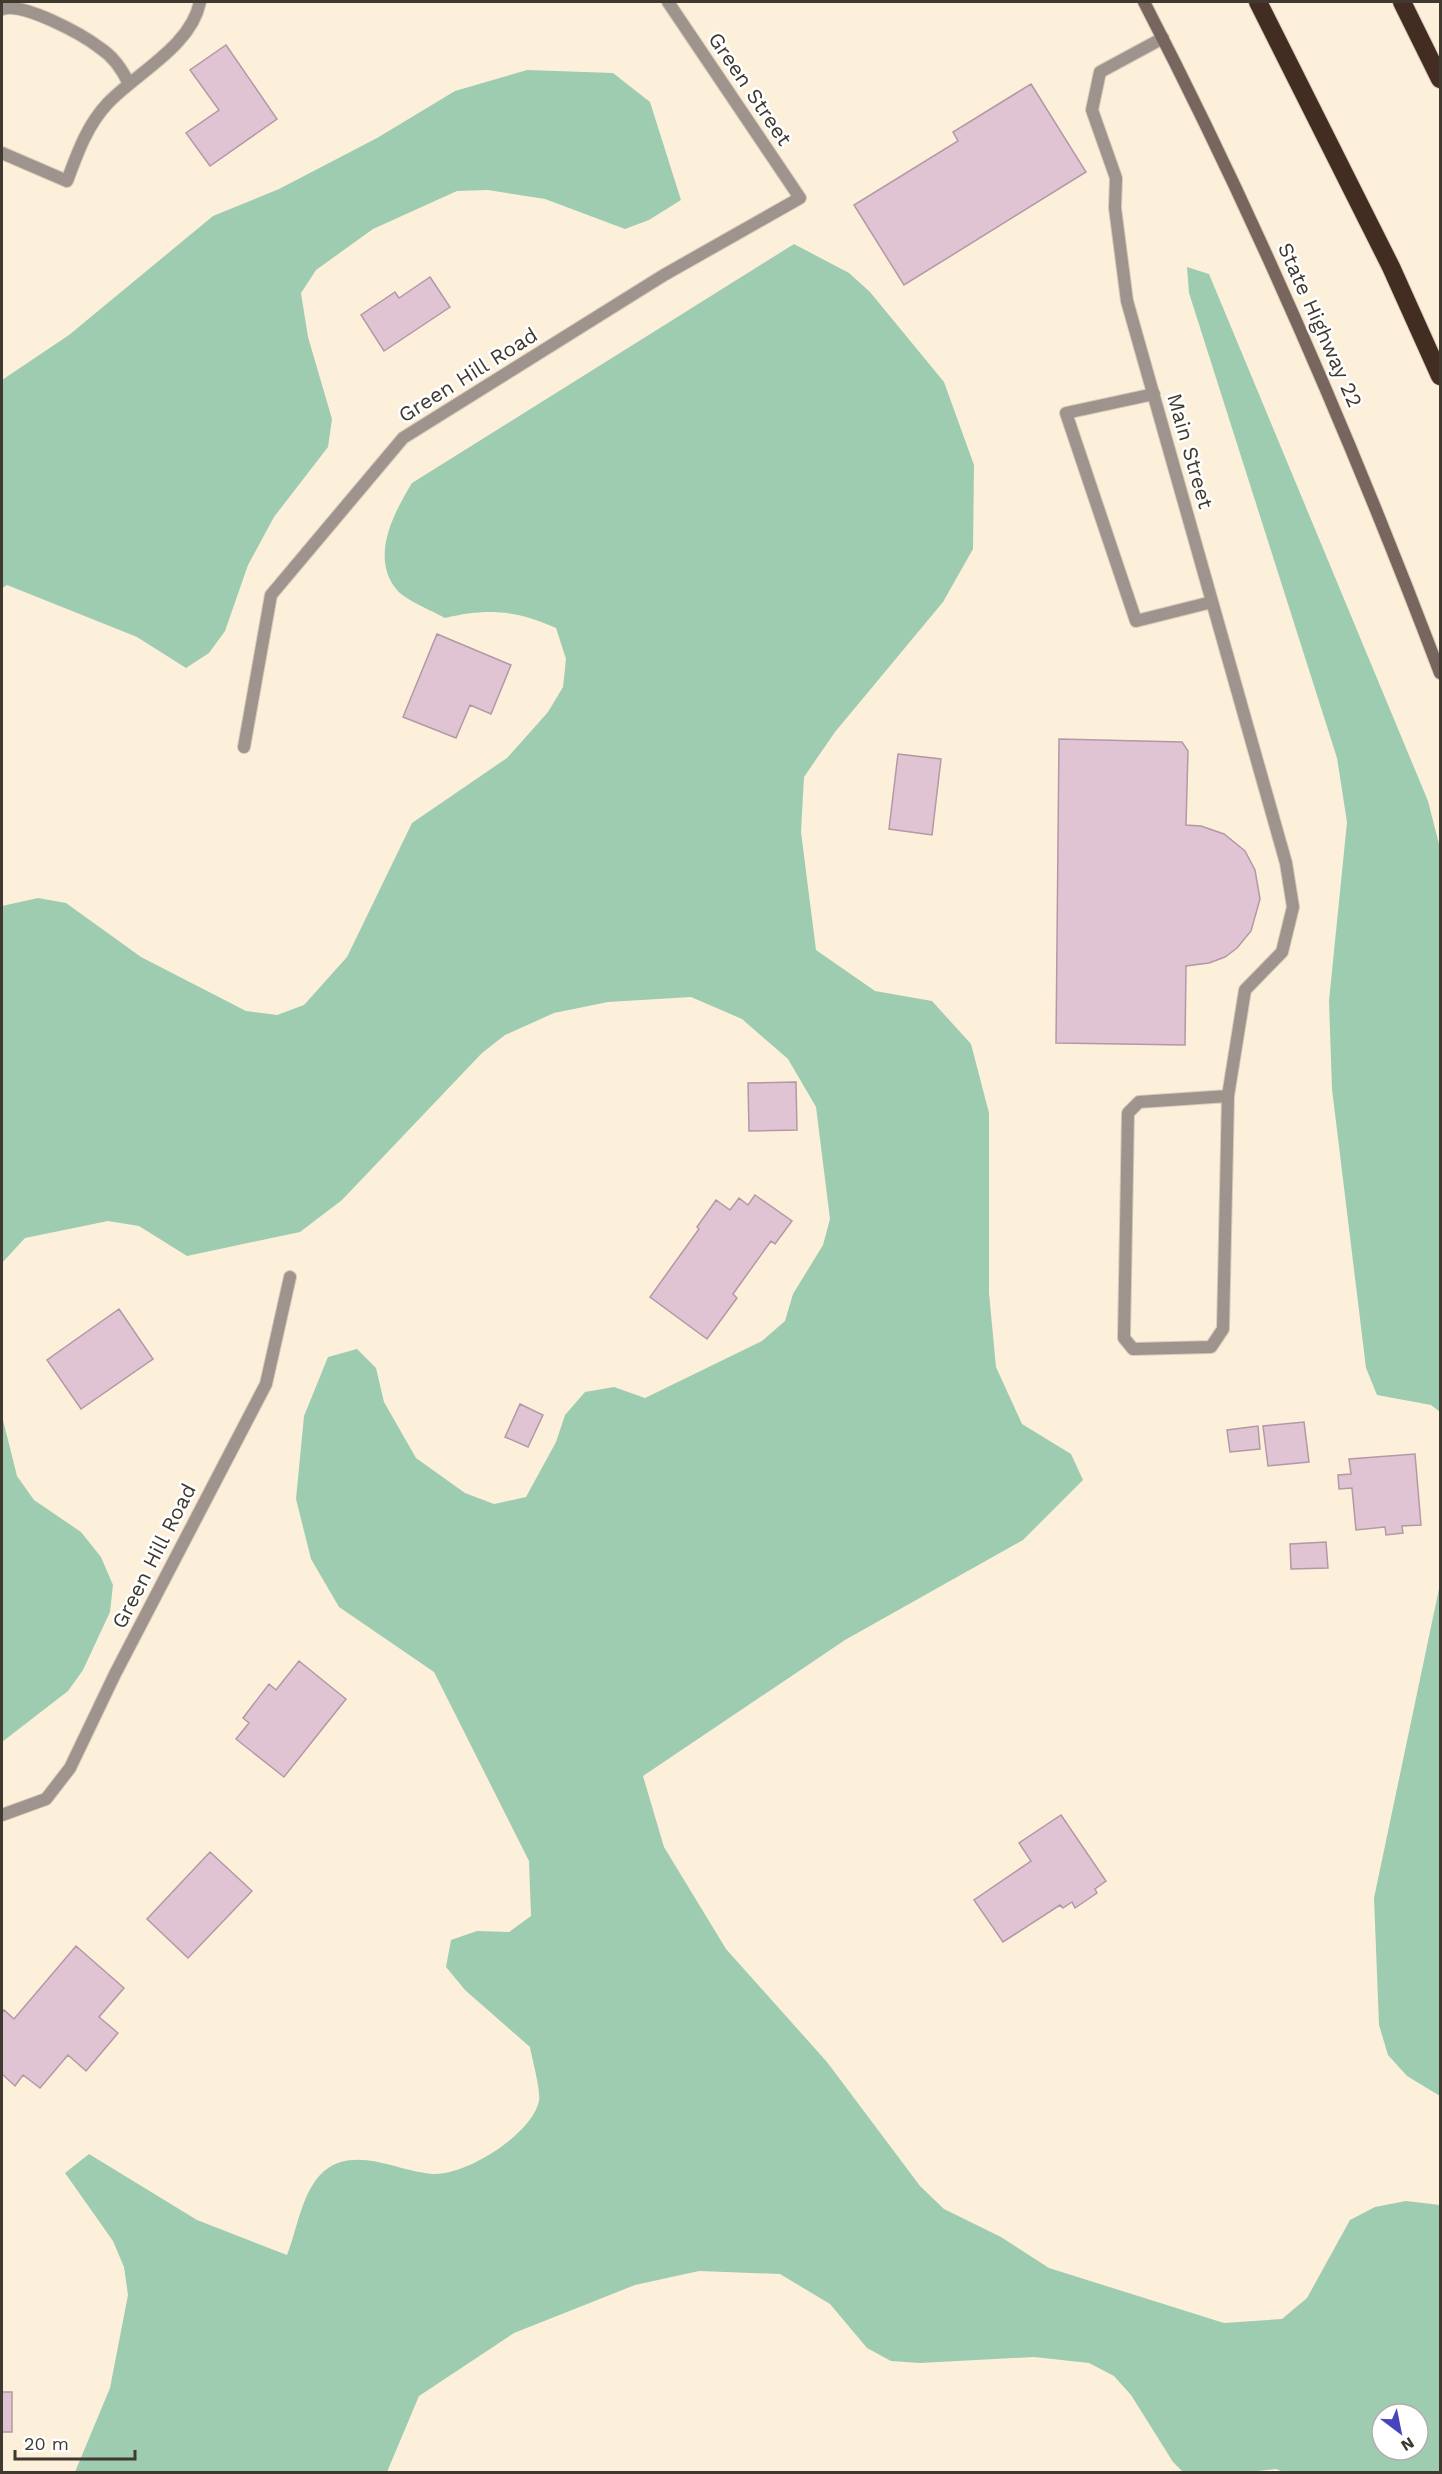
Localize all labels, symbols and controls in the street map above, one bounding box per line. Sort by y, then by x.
street label: Green Street [703,27,798,150]
street label: State Highway 22 [1273,239,1368,411]
street label: Green Hill Road [394,322,542,427]
street label: Main Street [1162,390,1219,512]
street label: Green Hill Road [106,1479,201,1632]
north arrow [1370,2402,1430,2462]
scale bar [15,2423,135,2461]
text: 20 m [24,2433,69,2454]
text: N [1398,2433,1418,2455]

